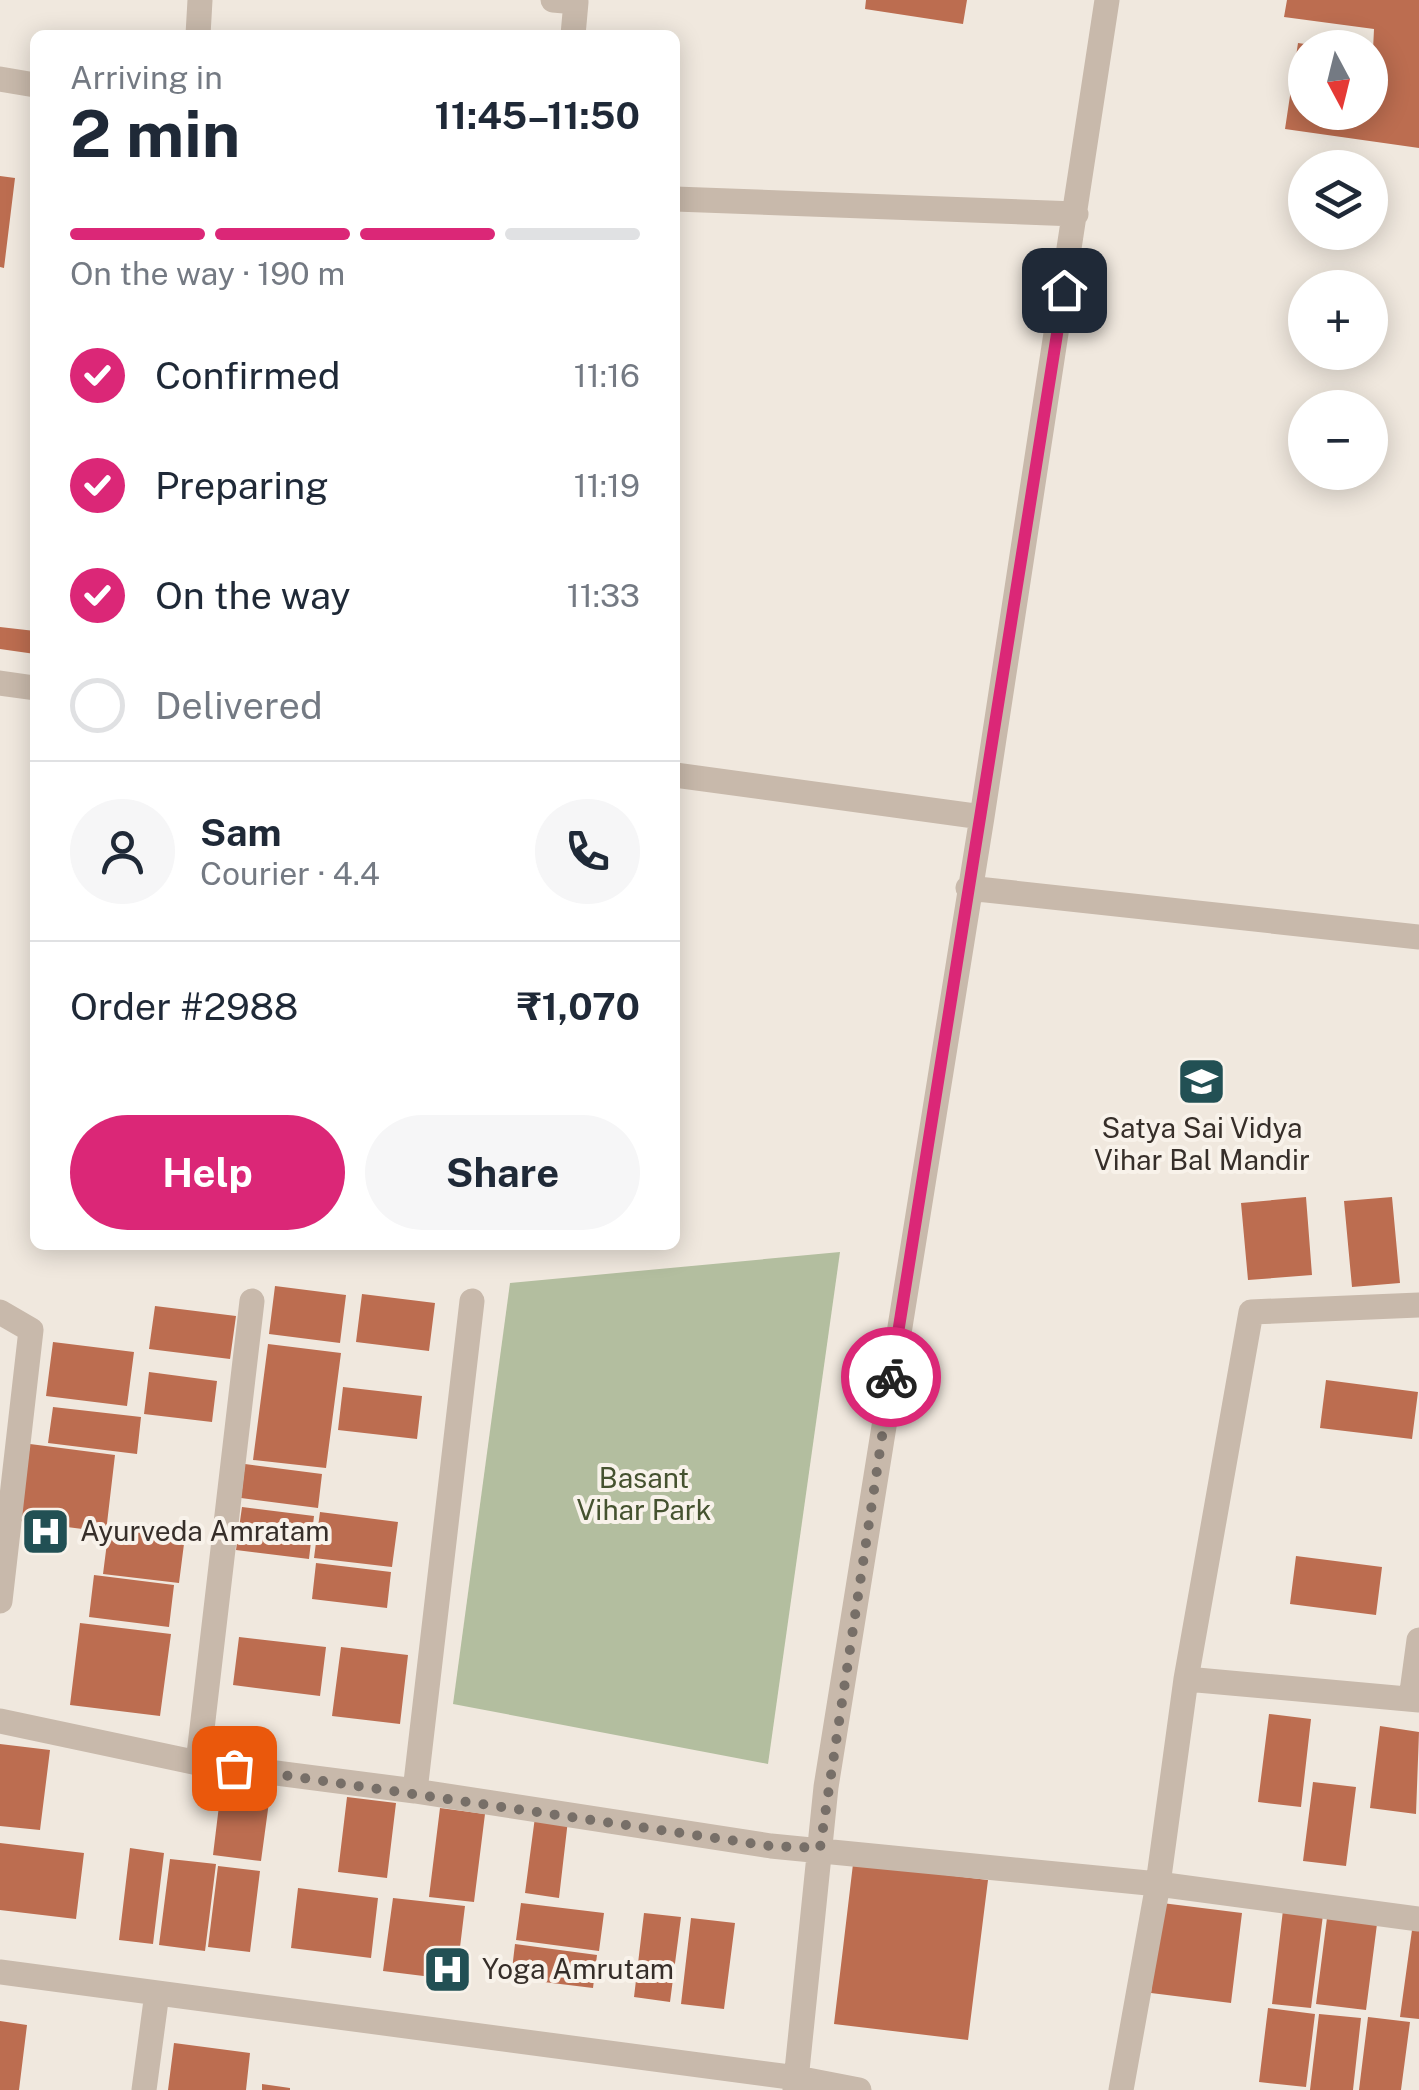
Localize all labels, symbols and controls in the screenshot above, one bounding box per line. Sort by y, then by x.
north arrow [1288,30,1388,130]
map controls [1288,30,1388,490]
text: Arriving in [70,59,223,96]
text: 11:45–11:50 [434,93,640,138]
text: 2 min [70,95,240,172]
button: layers [1288,150,1388,250]
pin [1022,248,1107,333]
text: On the way · 190 m [70,255,345,292]
icon: home [1037,263,1092,318]
button: + [1288,270,1388,370]
icon: check [70,348,125,403]
text: Confirmed [155,353,340,398]
text: 11:16 [574,357,640,394]
button: − [1288,390,1388,490]
icon: check [70,458,125,513]
text: Preparing [155,463,329,508]
text: 11:19 [574,467,640,504]
icon: check [70,568,125,623]
text: On the way [155,573,351,618]
text: 11:33 [567,577,640,614]
text: Delivered [155,683,323,728]
button: person [70,799,175,904]
button: phone [535,799,640,904]
text: Sam [200,810,282,855]
text: Courier · 4.4 [200,855,380,892]
text: Order #2988 [70,984,298,1029]
text: ₹1,070 [517,984,640,1029]
school or university icon: Satya Sai Vidya Vihar Bal Mandir [1176,1055,1228,1107]
place label: Satya Sai Vidya Vihar Bal Mandir [1094,1111,1310,1176]
button: Help [70,1115,345,1230]
button: Share [365,1115,640,1230]
courier [841,1327,941,1427]
icon: bike [864,1350,919,1405]
park label: Basant Vihar Park [577,1461,711,1526]
hospital icon: Ayurveda Amratam [19,1505,71,1557]
place label: Ayurveda Amratam [80,1514,330,1547]
pin [192,1726,277,1811]
icon: bag [207,1741,262,1796]
hospital icon: Yoga Amrutam [421,1943,473,1995]
place label: Yoga Amrutam [482,1952,674,1985]

